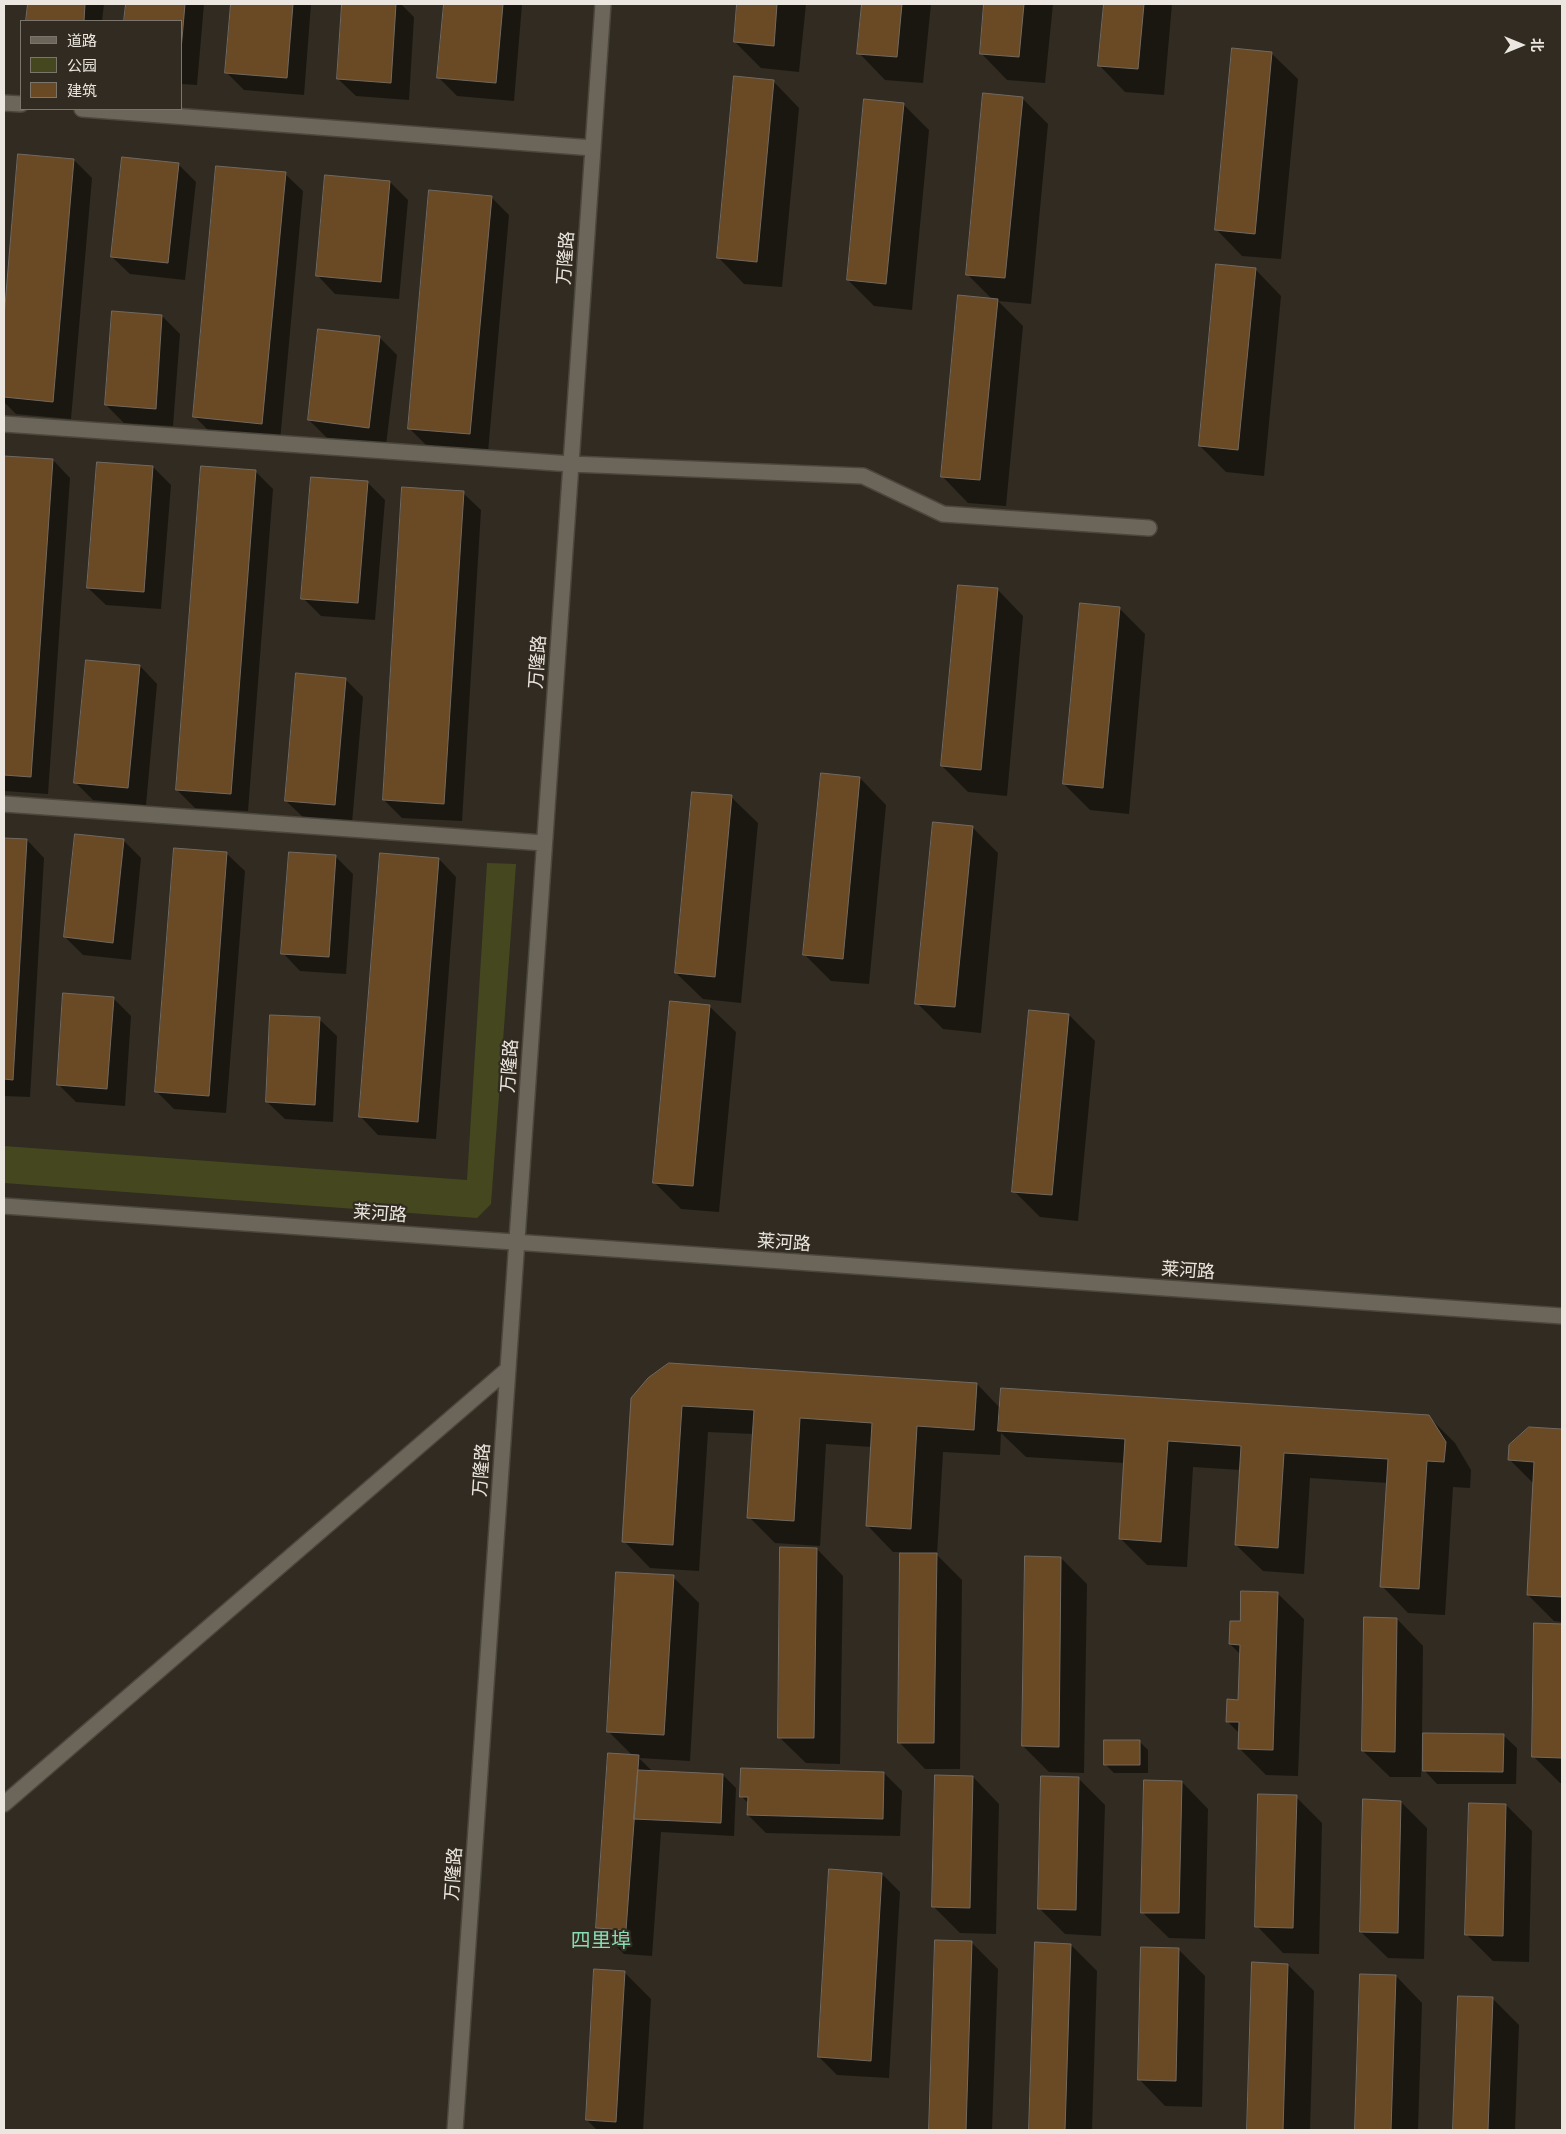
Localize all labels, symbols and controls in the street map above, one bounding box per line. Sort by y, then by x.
legend [20,20,182,110]
north arrow [1496,20,1546,70]
text: 道路 [67,34,97,49]
text: 北 [1529,38,1543,52]
text: 公园 [67,59,97,74]
text: 建筑 [67,84,97,99]
street label: 万隆路 [553,230,579,286]
street label: 万隆路 [525,634,551,690]
street label: 万隆路 [497,1038,523,1094]
street label: 莱河路 [352,1201,408,1227]
street label: 莱河路 [756,1230,812,1256]
street label: 莱河路 [1160,1258,1216,1284]
street label: 万隆路 [469,1442,495,1498]
street label: 万隆路 [441,1846,467,1902]
district label: 四里埠 [571,1929,631,1953]

